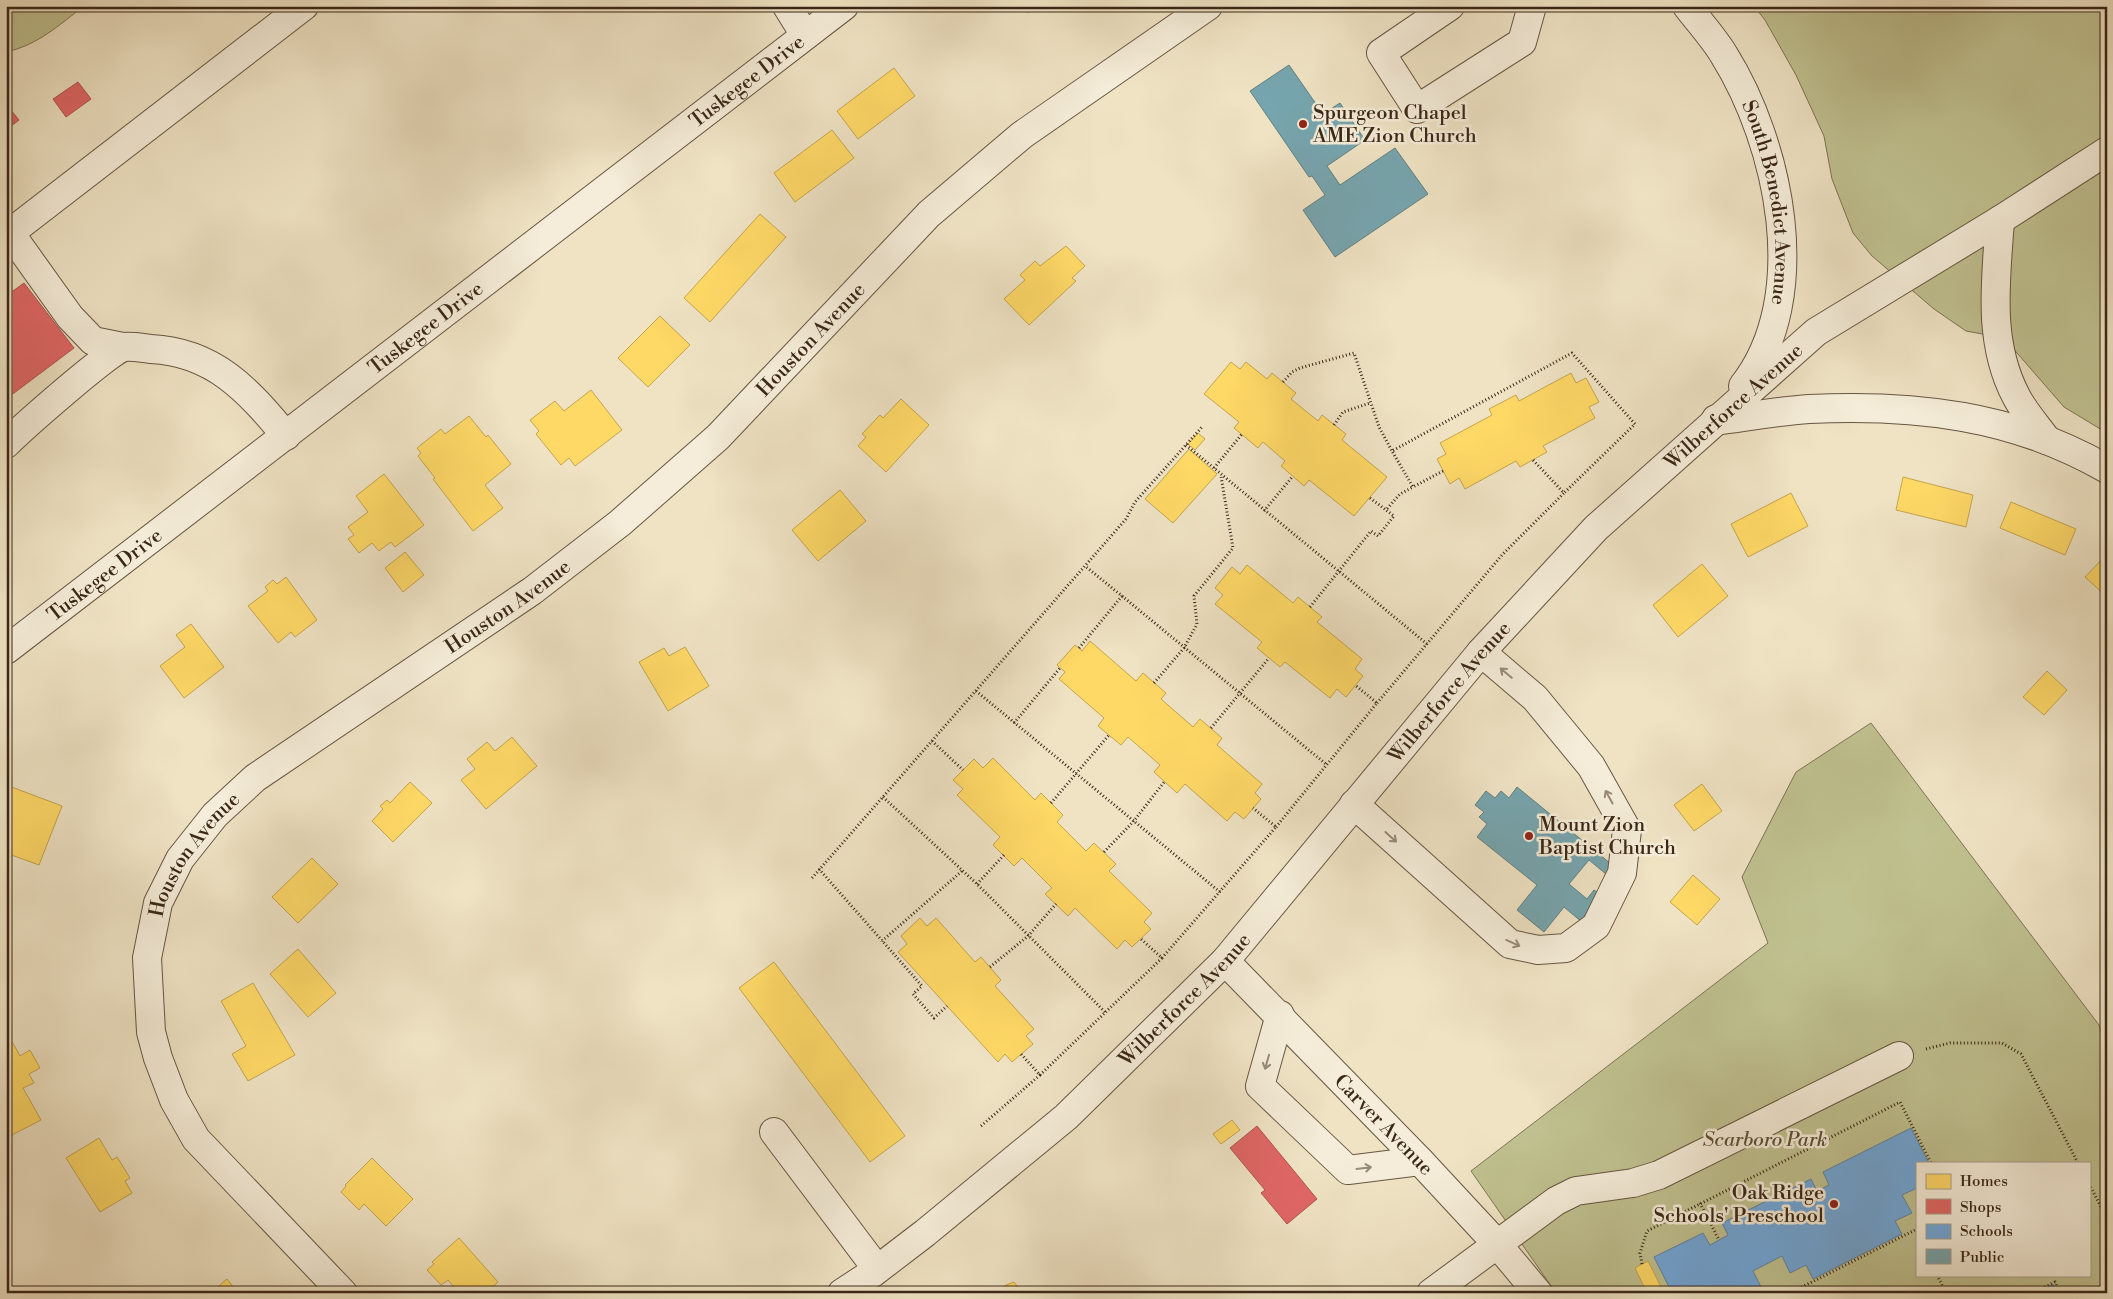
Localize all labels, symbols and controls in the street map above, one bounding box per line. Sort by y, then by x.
street label: Tuskegee Drive [685,30,810,134]
street label: South Benedict Avenue [1735,97,1793,307]
place label: Spurgeon Chapel AME Zion Church [1312,101,1477,149]
marker: Spurgeon Chapel AME Zion Church [1297,118,1309,130]
street label: Tuskegee Drive [364,277,489,381]
street label: Houston Avenue [752,278,871,403]
street label: Wilberforce Avenue [1659,339,1809,476]
street label: Tuskegee Drive [43,524,168,628]
street label: Houston Avenue [441,555,576,660]
street label: Wilberforce Avenue [1383,617,1517,769]
one-way arrow [1499,667,1512,678]
street label: Houston Avenue [145,787,246,919]
one-way arrow [1603,790,1613,805]
place label: Mount Zion Baptist Church [1538,813,1676,861]
marker: Mount Zion Baptist Church [1523,830,1535,842]
one-way arrow [1384,831,1397,843]
street label: Wilberforce Avenue [1113,929,1257,1073]
one-way arrow [1505,939,1520,948]
one-way arrow [1261,1054,1271,1070]
street label: Carver Avenue [1328,1069,1438,1181]
park label: Scarboro Park [1703,1128,1827,1153]
legend [1916,1162,2090,1276]
one-way arrow [1356,1163,1372,1173]
text: Homes [1960,1172,2008,1191]
place label: Oak Ridge Schools' Preschool [1654,1181,1824,1229]
marker: Oak Ridge Schools' Preschool [1828,1198,1840,1210]
text: Shops [1960,1198,2001,1217]
text: Schools [1960,1222,2013,1241]
text: Public [1960,1248,2004,1267]

